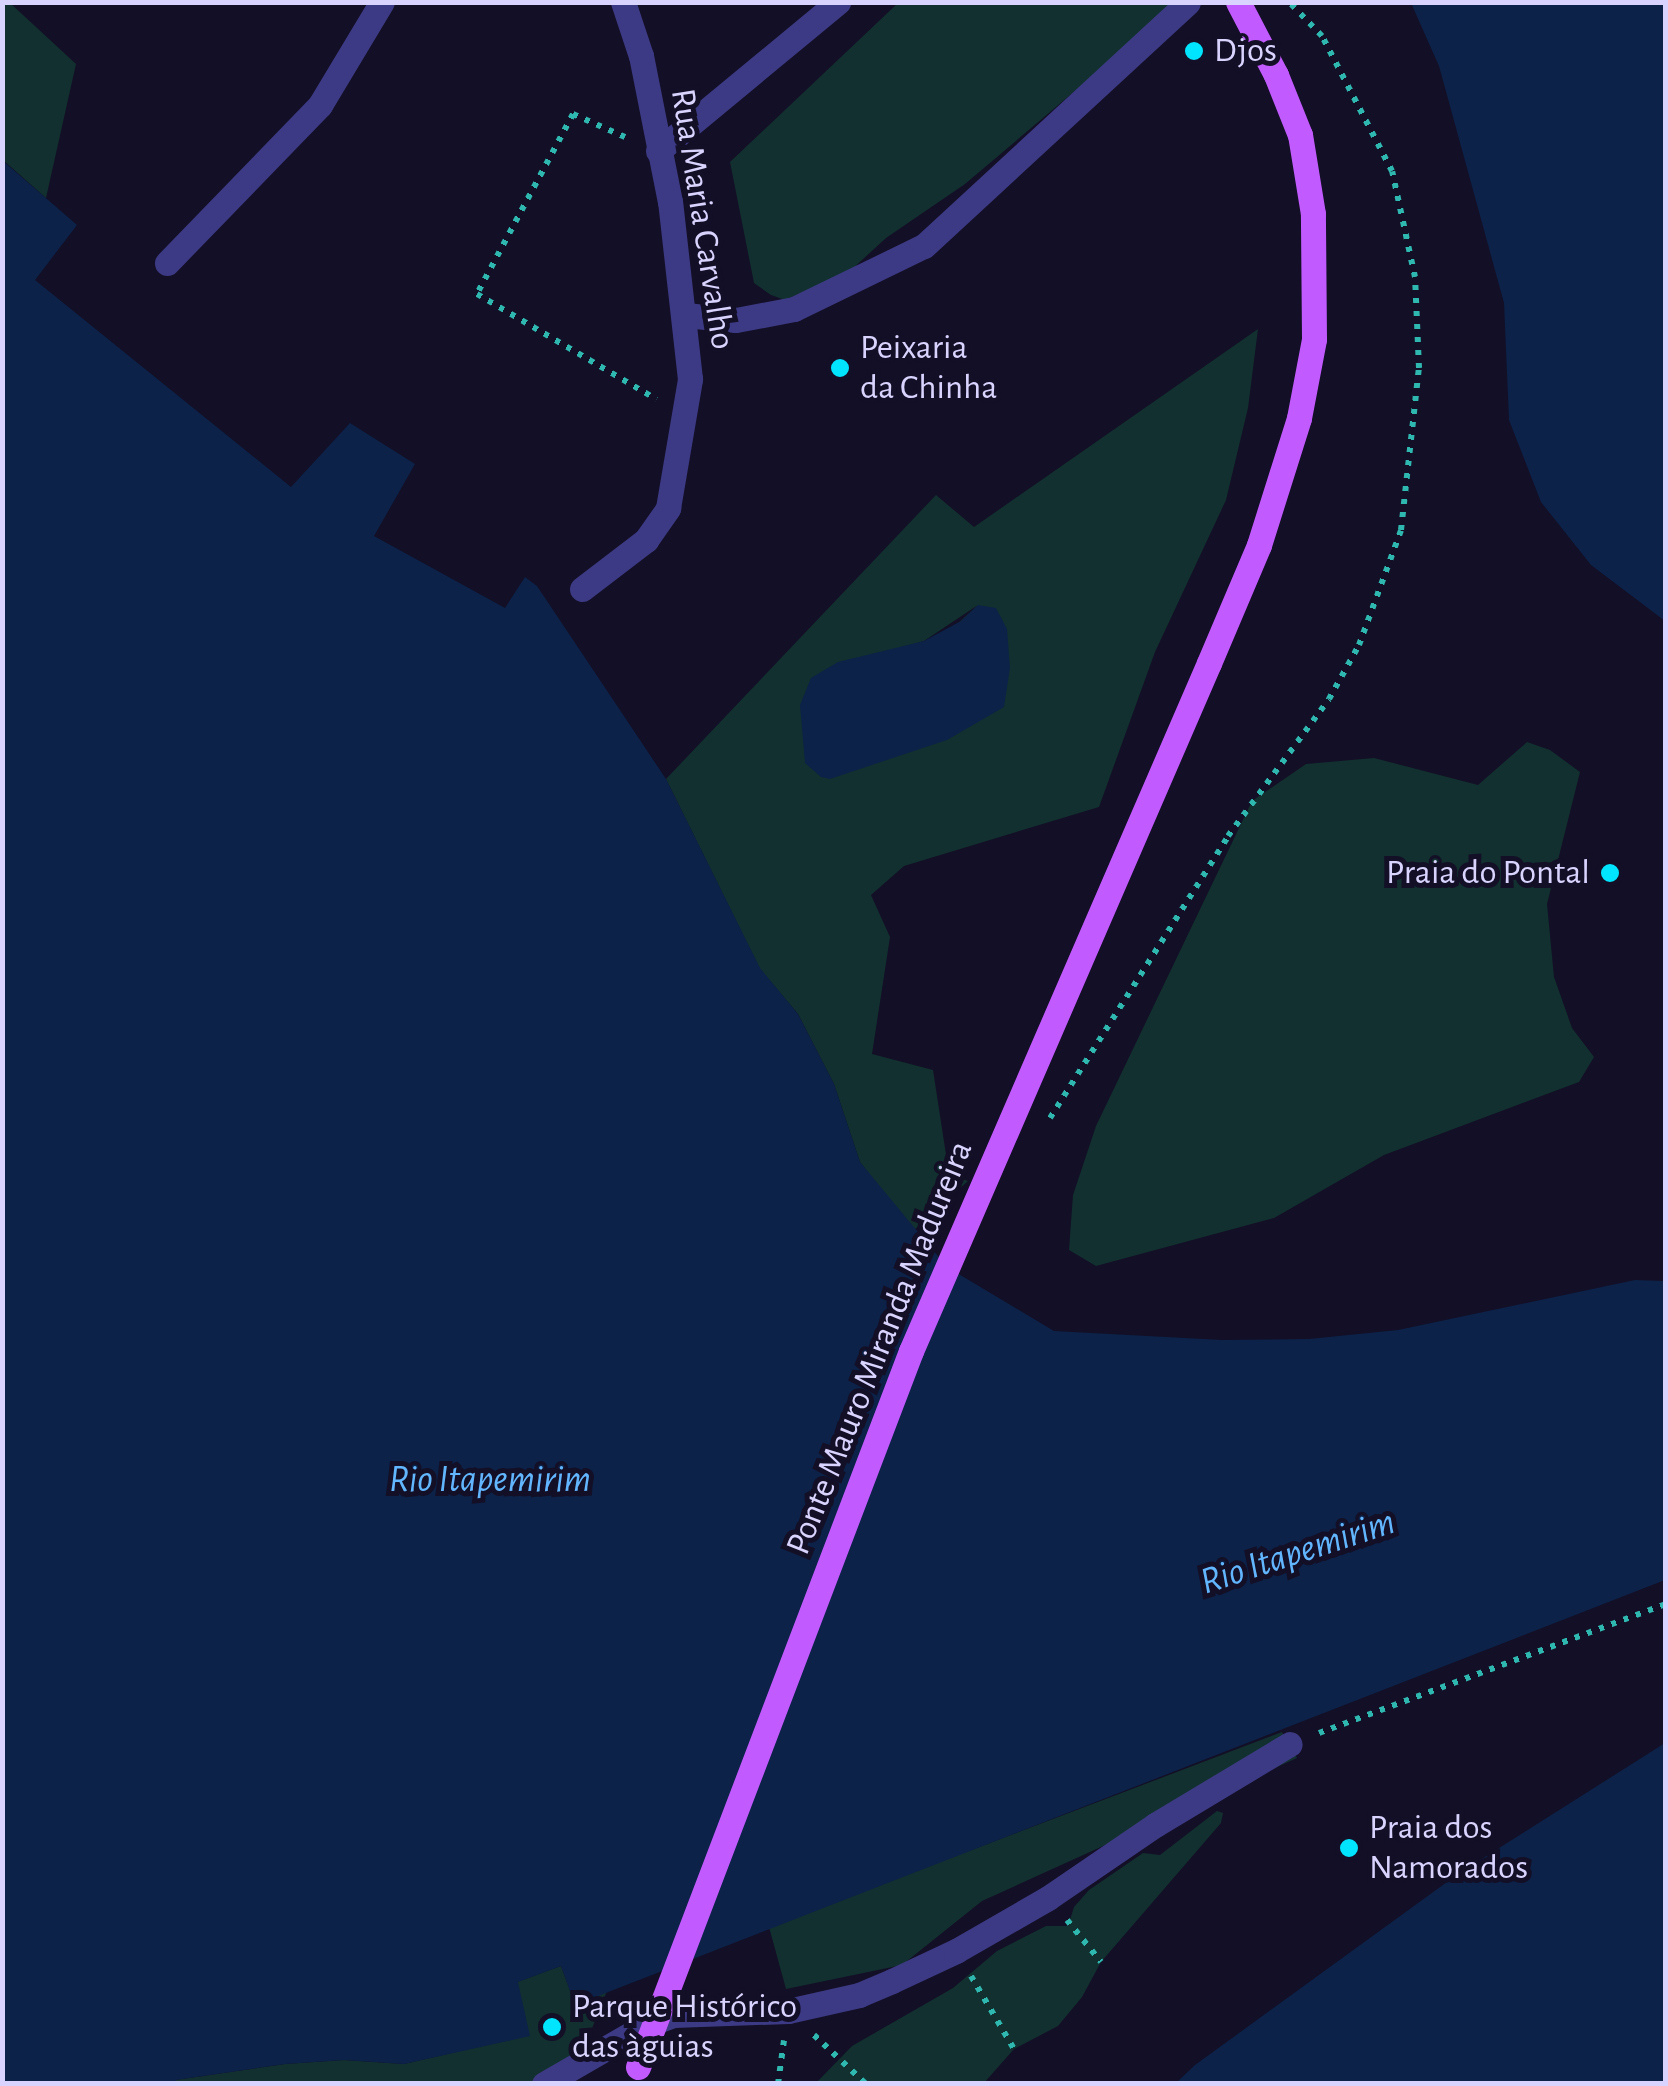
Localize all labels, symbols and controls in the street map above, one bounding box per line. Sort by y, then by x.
place label: Djos [1214,30,1277,72]
marker: Djos [1183,40,1205,62]
street label: Rua Maria Carvalho [661,86,743,352]
place label: Peixaria da Chinha [860,327,997,409]
marker: Peixaria da Chinha [829,357,851,379]
place label: Praia do Pontal [1386,852,1590,894]
marker: Praia do Pontal [1599,862,1621,884]
street label: Ponte Mauro Miranda Madureira [778,1135,982,1561]
water label: Rio Itapemirim [389,1458,591,1504]
water label: Rio Itapemirim [1195,1500,1401,1606]
place label: Praia dos Namorados [1369,1807,1528,1889]
marker: Praia dos Namorados [1338,1837,1360,1859]
place label: Parque Histórico das àguias [572,1986,797,2068]
marker: Parque Histórico das àguias [541,2016,563,2038]

